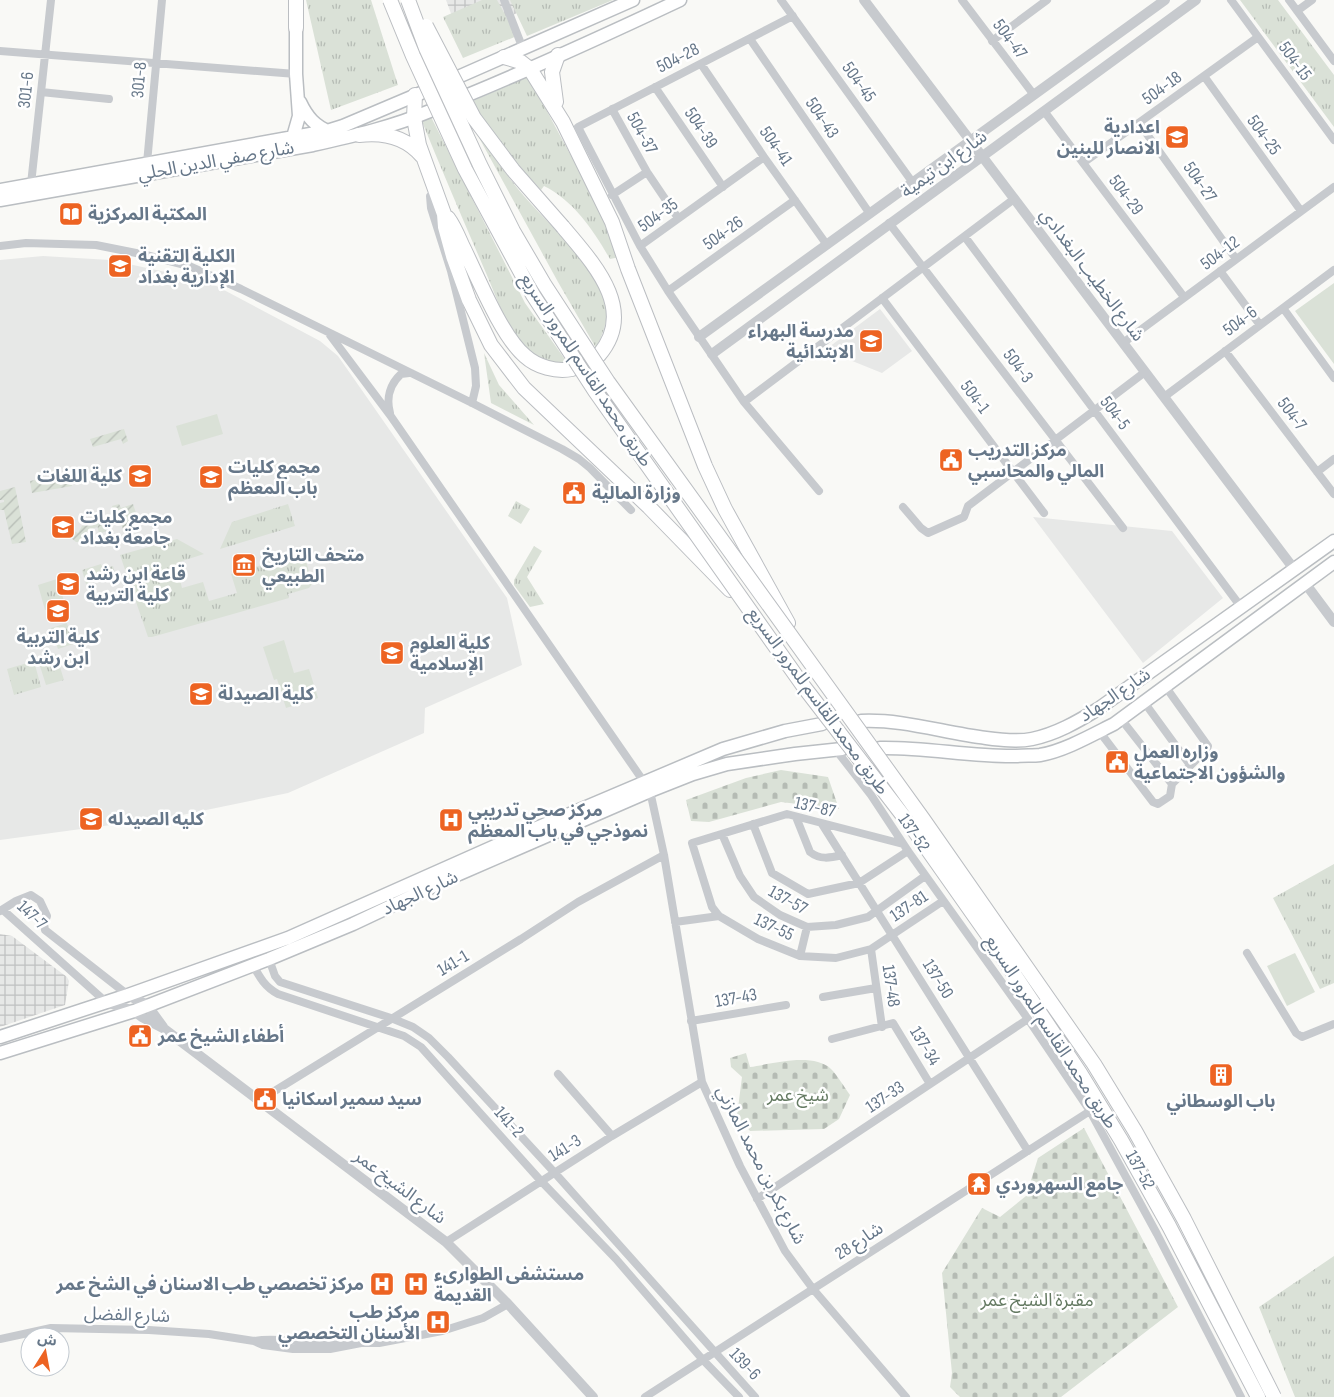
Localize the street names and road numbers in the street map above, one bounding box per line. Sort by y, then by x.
street label: 504-47 [988,15,1032,64]
street label: 504-15 [1274,37,1316,85]
street label: 504-28 [653,38,703,78]
street label: 504-45 [838,58,880,106]
street label: 301-8 [127,61,151,99]
street label: 504-18 [1138,67,1186,109]
street label: 301-6 [14,71,38,109]
street label: 504-43 [801,94,843,142]
street label: 504-39 [680,104,722,153]
street label: 504-37 [622,109,662,158]
street label: 504-25 [1243,111,1285,159]
street label: 504-41 [755,122,797,170]
street label: شارع ابن تيمية [897,126,993,205]
street label: شارع صفي الدين الحلي [136,137,296,188]
street label: 504-27 [1179,158,1222,207]
street label: 504-29 [1104,171,1148,219]
street label: 504-35 [634,194,682,236]
street label: شارع الخطيب البغدادي [1033,204,1149,347]
street label: 504-26 [699,211,747,255]
street label: 504-12 [1196,232,1244,274]
street label: طريق محمد القاسم للمرور السريع [513,269,656,472]
street label: 504-6 [1219,301,1261,341]
street label: 504-3 [998,345,1038,387]
street label: 504-1 [956,376,995,418]
street label: 504-5 [1096,392,1134,434]
street label: 504-7 [1273,393,1312,435]
street label: طريق محمد القاسم للمرور السريع [741,603,893,801]
street label: شارع الجهاد [1075,664,1156,729]
street label: 137-87 [792,792,838,822]
street label: 137-52 [894,810,934,856]
street label: شارع الجهاد [379,866,463,922]
street label: 137-57 [765,881,812,920]
street label: 137-81 [886,885,932,926]
street label: 147-7 [13,896,52,934]
street label: 137-55 [751,909,797,945]
street label: طريق محمد القاسم للمرور السريع [978,931,1121,1134]
street label: 141-1 [433,945,473,981]
street label: 137-50 [918,956,958,1002]
street label: 137-48 [878,964,904,1008]
street label: 137-43 [714,984,758,1012]
street label: 137-34 [905,1023,945,1070]
street label: 137-33 [862,1077,908,1117]
street label: شارع بكر بن محمد المازني [709,1082,810,1249]
street label: 141-2 [490,1102,528,1142]
street label: 141-3 [545,1130,585,1166]
street label: شارع الشيخ عمر [347,1145,450,1231]
street label: 137-52 [1121,1147,1159,1193]
street label: شارع 28 [831,1218,889,1267]
street label: شارع الفضل [84,1303,170,1330]
street label: 139-6 [725,1344,765,1385]

